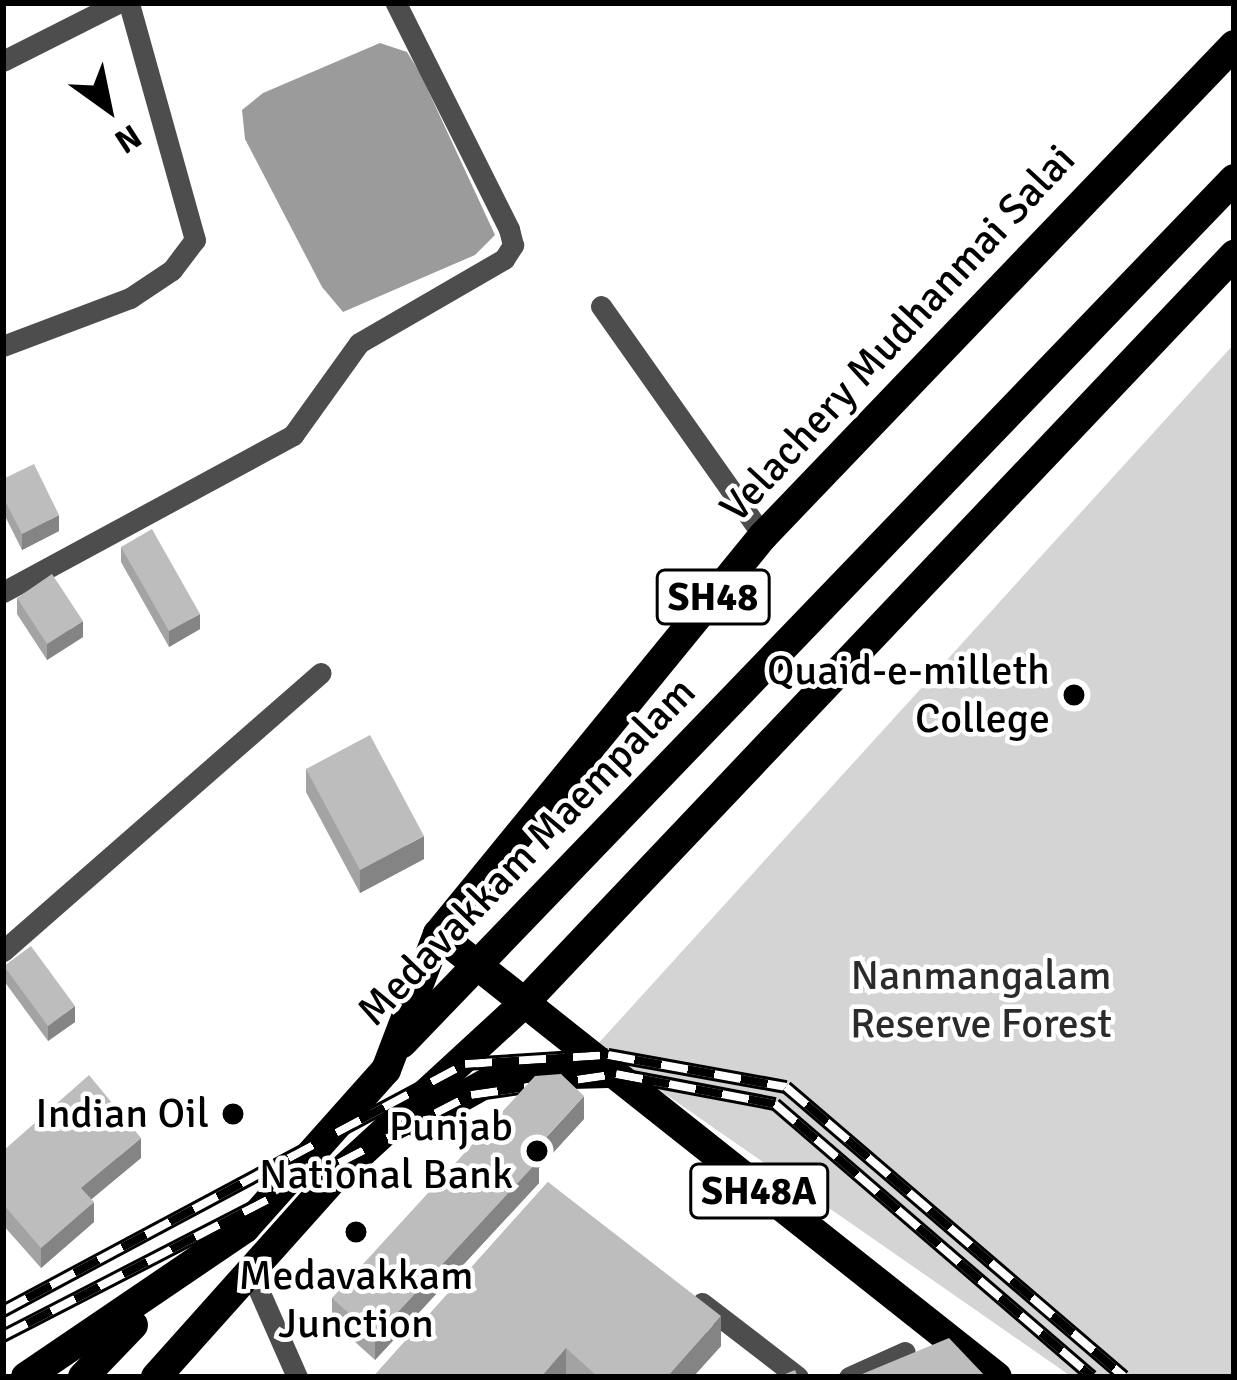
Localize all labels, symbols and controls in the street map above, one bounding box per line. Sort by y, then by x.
north arrow [48,48,168,168]
text: N [107,115,149,162]
street label: Velachery Mudhanmai Salai [710,135,1086,533]
road number: SH48 [653,564,773,630]
place label: Quaid-e-milleth College [767,646,1050,744]
street label: Medavakkam Maempalam [348,667,706,1037]
marker: Quaid-e-milleth College [1061,682,1087,708]
park label: Nanmangalam Reserve Forest [850,951,1112,1050]
place label: Indian Oil [35,1089,209,1139]
marker: Indian Oil [220,1101,246,1127]
place label: Punjab National Bank [259,1102,513,1200]
marker: Punjab National Bank [524,1138,550,1164]
road number: SH48A [687,1158,831,1224]
marker: Medavakkam Junction [343,1219,369,1245]
place label: Medavakkam Junction [238,1251,474,1350]

